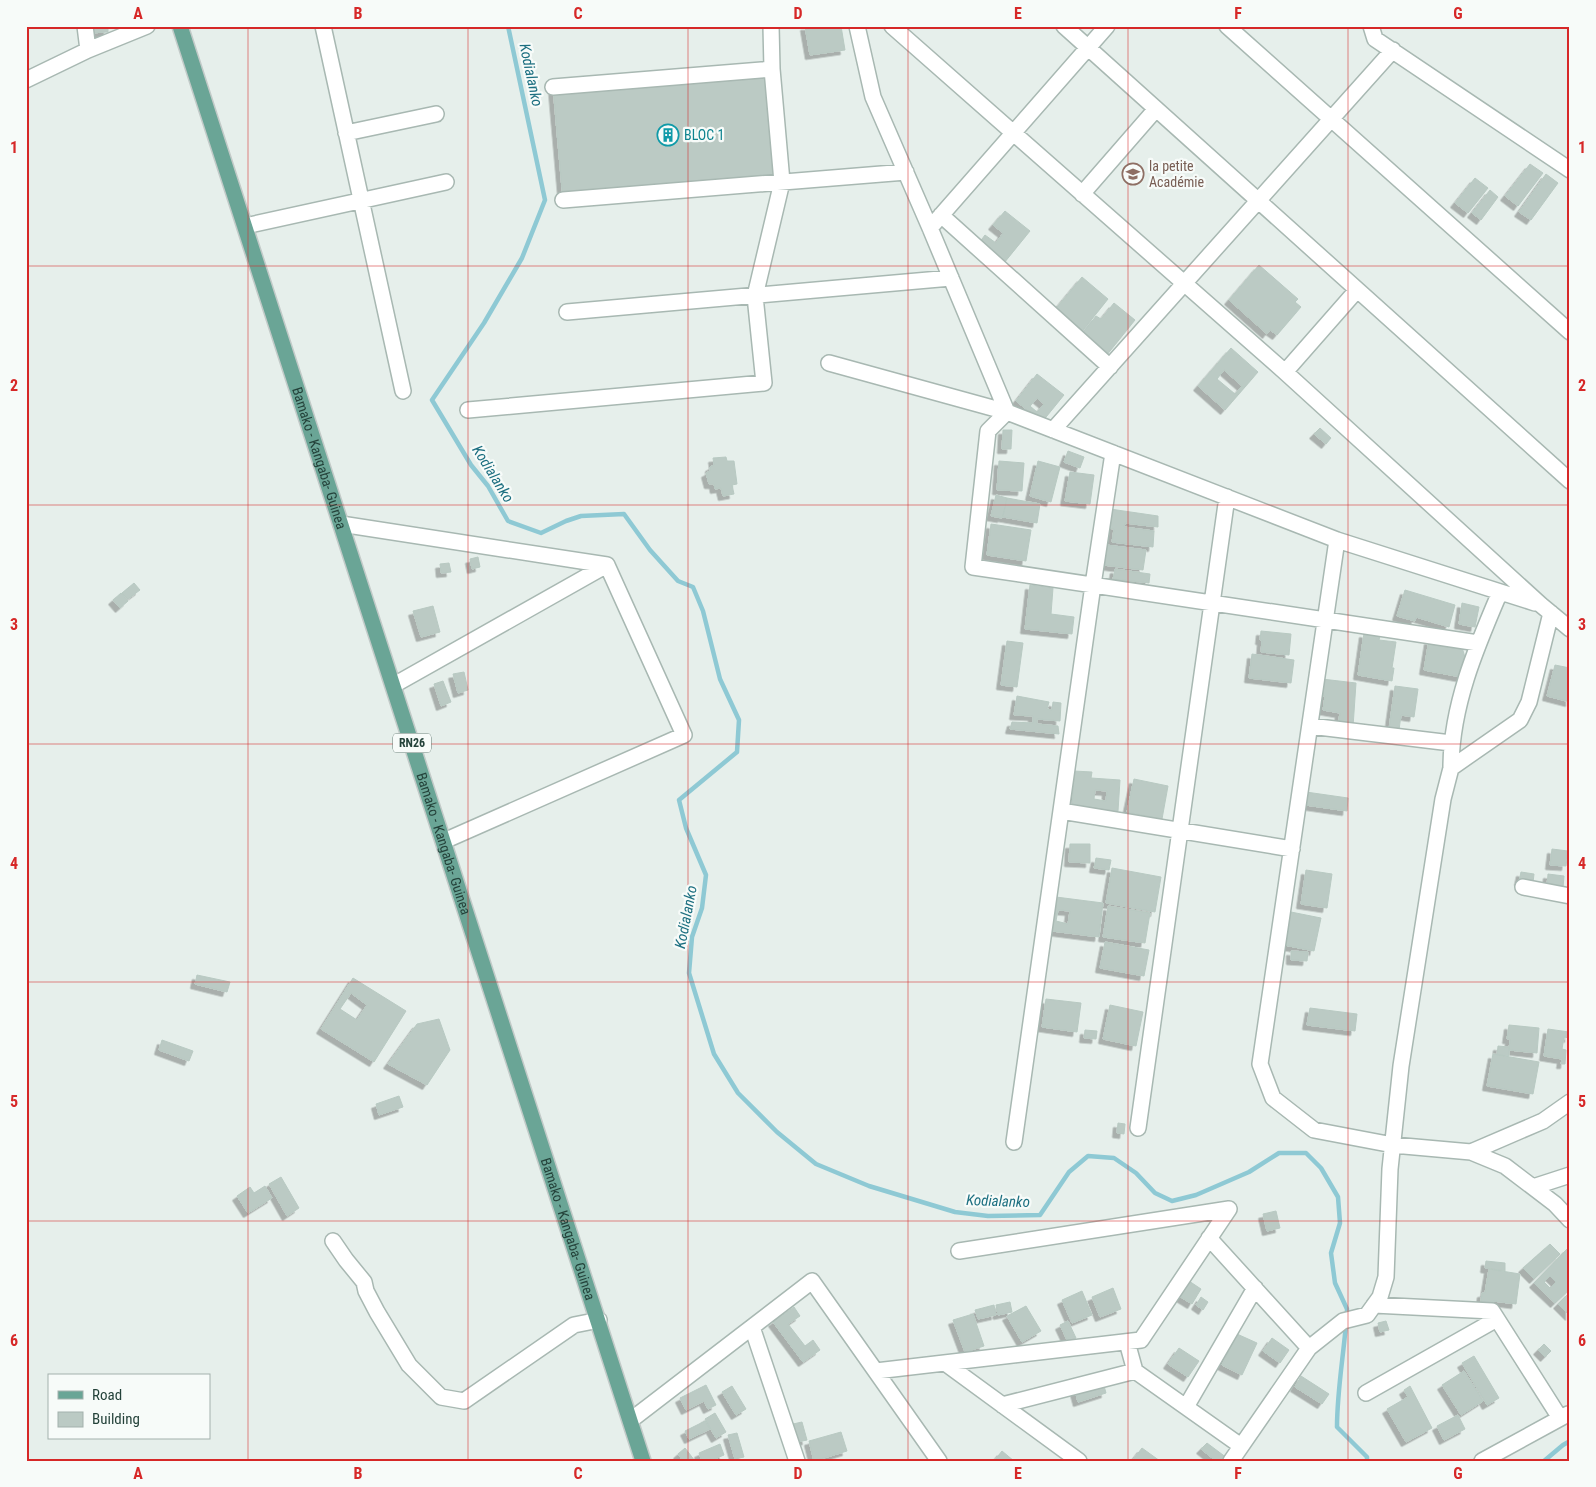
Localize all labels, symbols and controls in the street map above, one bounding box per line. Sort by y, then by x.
text: A [133,4,143,23]
text: B [354,4,363,23]
text: C [573,4,583,23]
text: D [793,4,803,23]
text: E [1014,4,1022,23]
text: F [1234,4,1242,23]
text: G [1453,4,1463,23]
water label: Kodialanko [516,42,546,108]
building icon: BLOC 1 [656,123,680,147]
place label: BLOC 1 [684,127,724,143]
text: 1 [10,138,18,157]
text: 1 [1578,138,1586,157]
place label: la petite Académie [1149,158,1205,190]
school or university icon: la petite Académie [1121,162,1145,186]
text: 2 [10,376,18,395]
text: 2 [1578,376,1586,395]
street label: Bamako - Kangaba- Guinea [289,385,350,531]
water label: Kodialanko [468,442,518,506]
text: 3 [10,615,18,634]
text: 3 [1578,615,1586,634]
road number: RN26 [393,734,431,752]
street label: Bamako - Kangaba- Guinea [413,770,474,917]
text: 4 [10,854,18,873]
text: 4 [1578,854,1586,873]
water label: Kodialanko [671,884,701,950]
text: 5 [10,1092,18,1111]
text: 5 [1578,1092,1586,1111]
street label: Bamako - Kangaba- Guinea [538,1156,599,1302]
water label: Kodialanko [966,1191,1030,1211]
text: 6 [10,1331,18,1350]
text: 6 [1578,1331,1586,1350]
legend [48,1374,210,1440]
text: Road [92,1386,122,1404]
text: Building [92,1410,140,1428]
text: A [133,1464,143,1483]
text: B [354,1464,363,1483]
text: C [573,1464,583,1483]
text: D [793,1464,803,1483]
text: E [1014,1464,1022,1483]
text: F [1234,1464,1242,1483]
text: G [1453,1464,1463,1483]

